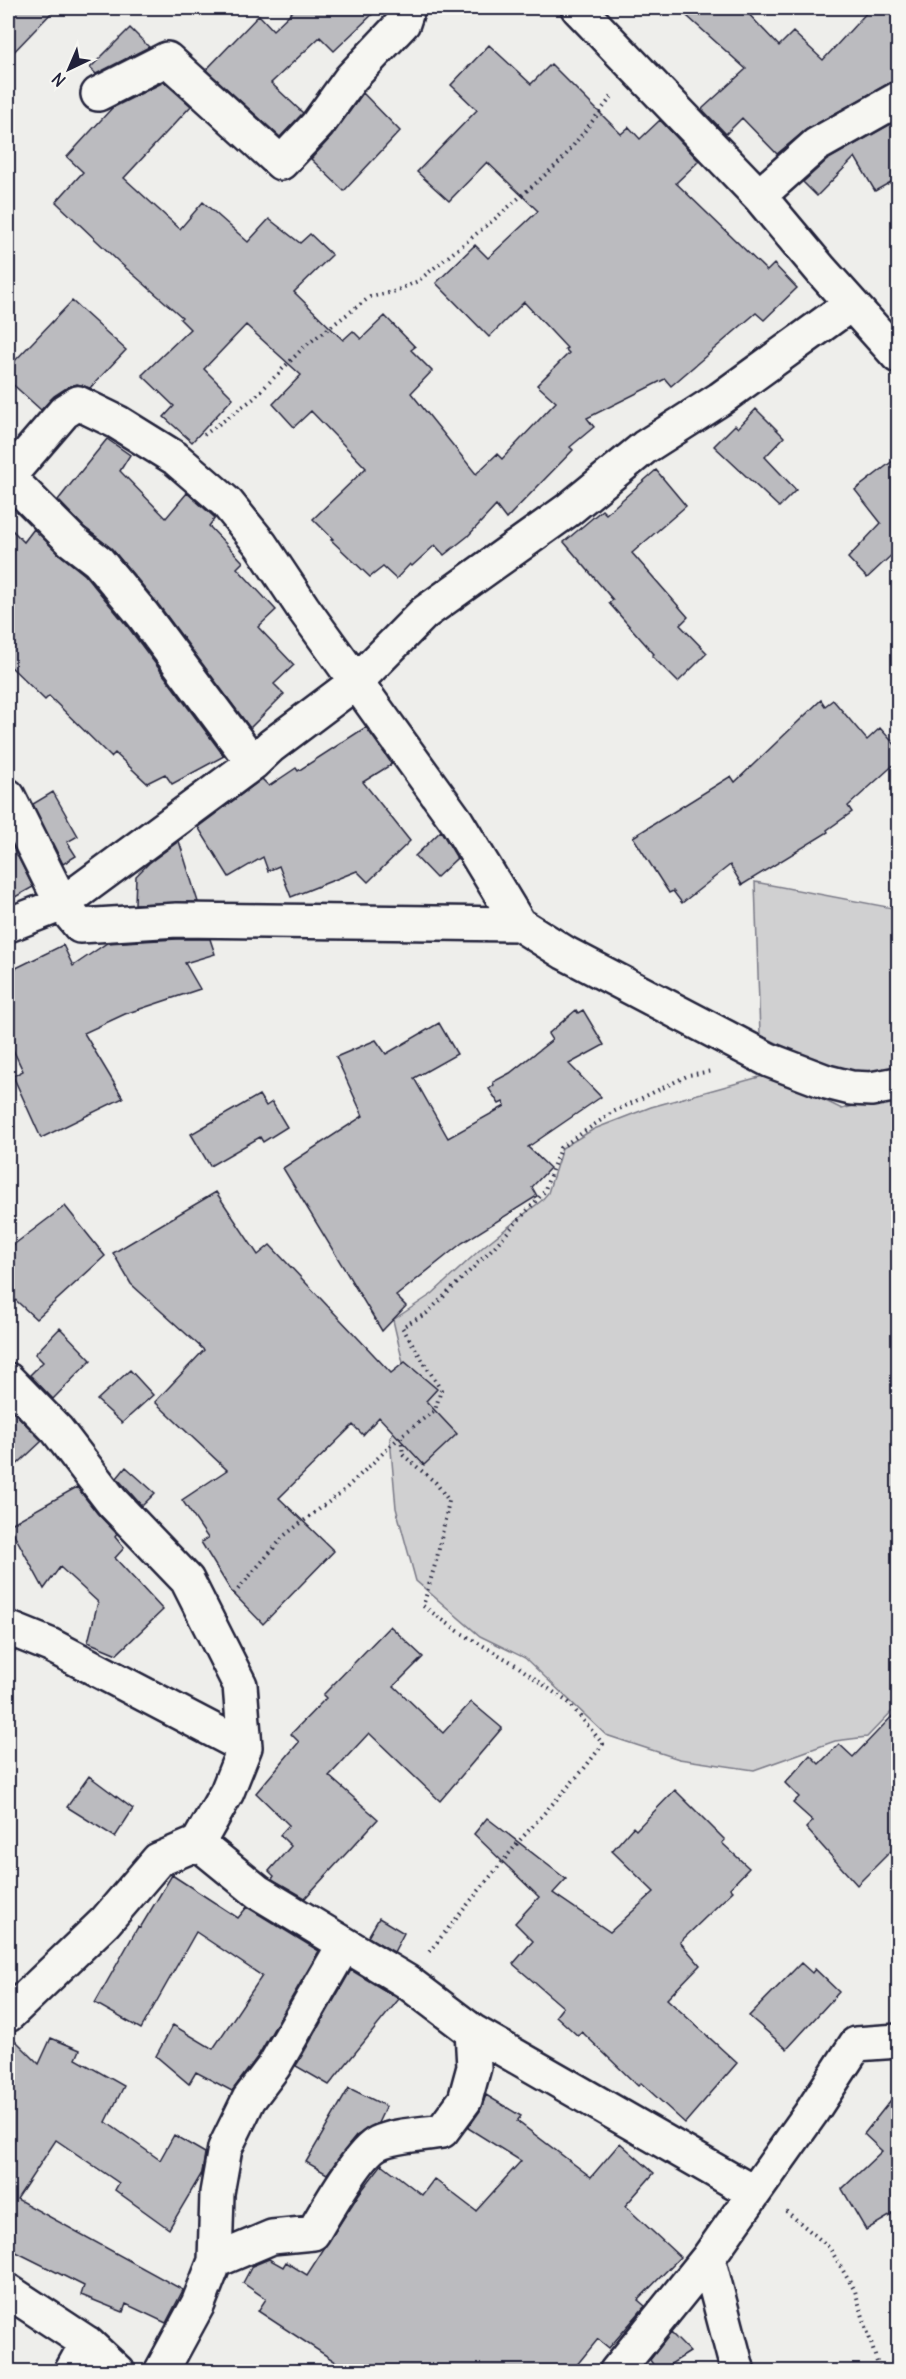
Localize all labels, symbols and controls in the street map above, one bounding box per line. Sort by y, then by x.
north arrow [39,39,99,99]
text: N [48,69,70,91]

